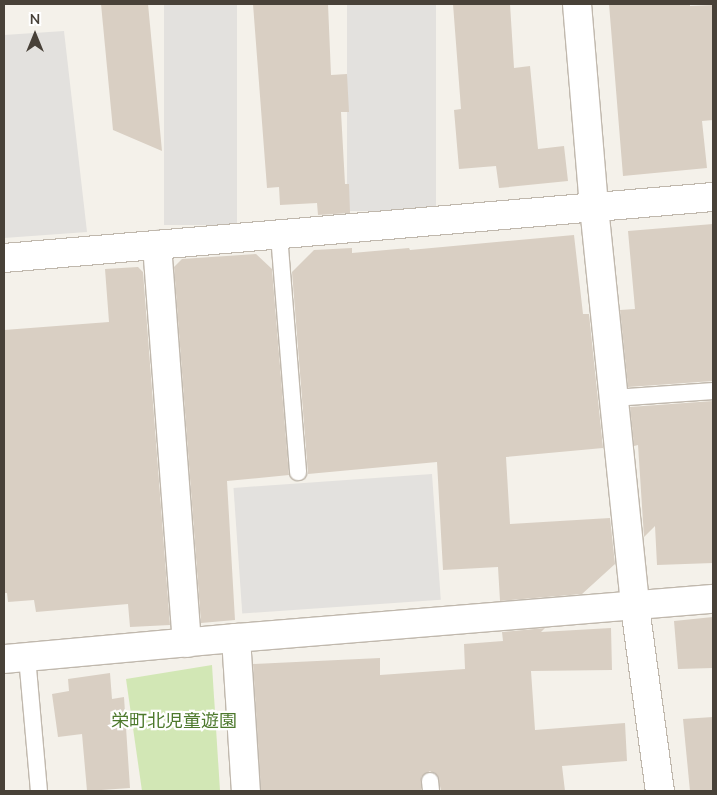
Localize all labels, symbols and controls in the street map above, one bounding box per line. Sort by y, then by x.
north arrow [10,10,60,60]
text: N [30,10,40,29]
park label: 栄町北児童遊園 [111,710,237,732]

